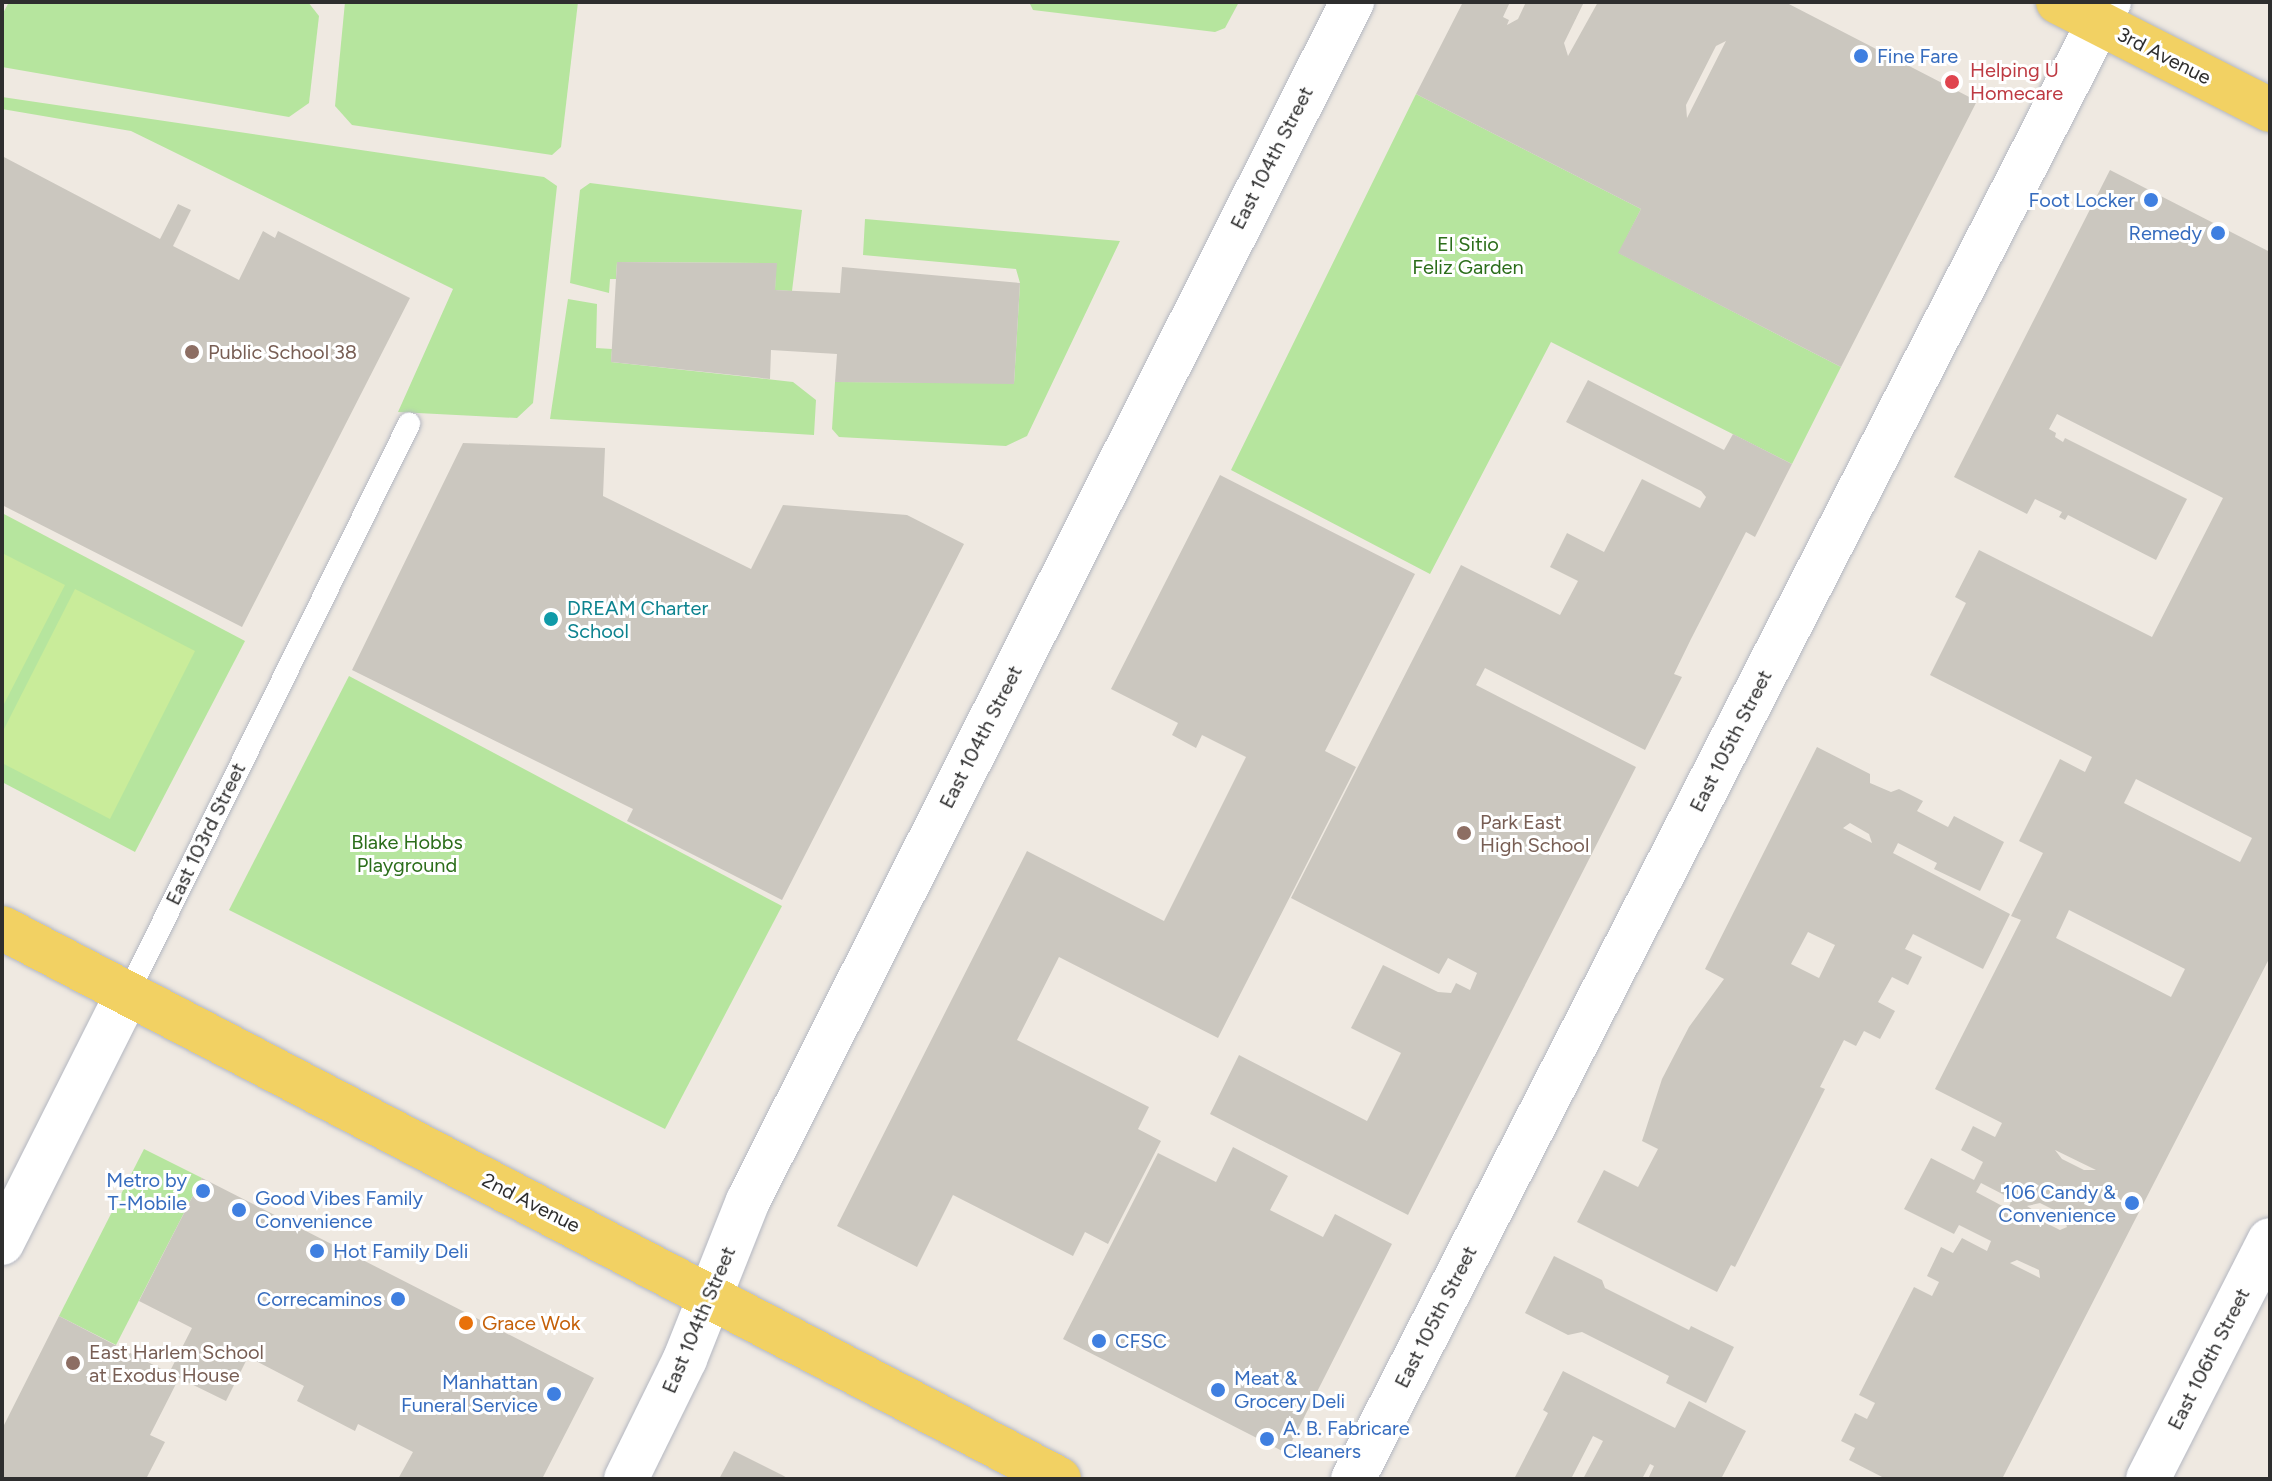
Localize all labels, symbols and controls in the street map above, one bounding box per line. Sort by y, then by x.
street label: 3rd Avenue [2113,22,2215,90]
place label: Fine Fare [1877,44,1958,68]
marker: Fine Fare [1852,47,1870,65]
place label: Helping U Homecare [1970,58,2063,105]
marker: Helping U Homecare [1941,71,1963,93]
street label: East 104th Street [1226,83,1318,233]
place label: Foot Locker [2029,188,2135,212]
marker: Foot Locker [2142,191,2160,209]
place label: Remedy [2128,221,2202,245]
marker: Remedy [2209,224,2227,242]
park label: El Sitio Feliz Garden [1412,233,1524,280]
place label: Public School 38 [208,340,357,364]
marker: Public School 38 [183,343,201,361]
place label: DREAM Charter School [567,596,708,643]
marker: DREAM Charter School [542,610,560,628]
street label: East 104th Street [935,662,1027,812]
street label: East 105th Street [1685,666,1777,816]
street label: East 103rd Street [161,759,251,909]
place label: Park East High School [1480,810,1589,857]
marker: Park East High School [1455,824,1473,842]
park label: Blake Hobbs Playground [351,830,463,877]
place label: Metro by T-Mobile [106,1168,187,1215]
street label: 2nd Avenue [478,1168,584,1238]
place label: 106 Candy & Convenience [1998,1180,2116,1227]
marker: Metro by T-Mobile [194,1182,212,1200]
place label: Good Vibes Family Convenience [255,1186,423,1233]
marker: 106 Candy & Convenience [2123,1194,2141,1212]
marker: Good Vibes Family Convenience [230,1201,248,1219]
place label: Hot Family Deli [333,1239,468,1263]
marker: Hot Family Deli [308,1242,326,1260]
street label: East 105th Street [1390,1242,1482,1392]
street label: East 104th Street [657,1243,741,1397]
street label: East 106th Street [2163,1284,2255,1434]
place label: Correcaminos [257,1287,382,1311]
marker: Correcaminos [389,1290,407,1308]
place label: Grace Wok [482,1311,581,1335]
marker: Grace Wok [457,1314,475,1332]
place label: CFSC [1115,1329,1167,1353]
marker: CFSC [1090,1332,1108,1350]
place label: East Harlem School at Exodus House [89,1340,264,1387]
marker: East Harlem School at Exodus House [64,1354,82,1372]
place label: Meat & Grocery Deli [1234,1366,1345,1413]
place label: Manhattan Funeral Service [401,1370,538,1417]
marker: Meat & Grocery Deli [1209,1381,1227,1399]
marker: Manhattan Funeral Service [545,1385,563,1403]
place label: A. B. Fabricare Cleaners [1283,1416,1410,1463]
marker: A. B. Fabricare Cleaners [1258,1430,1276,1448]

